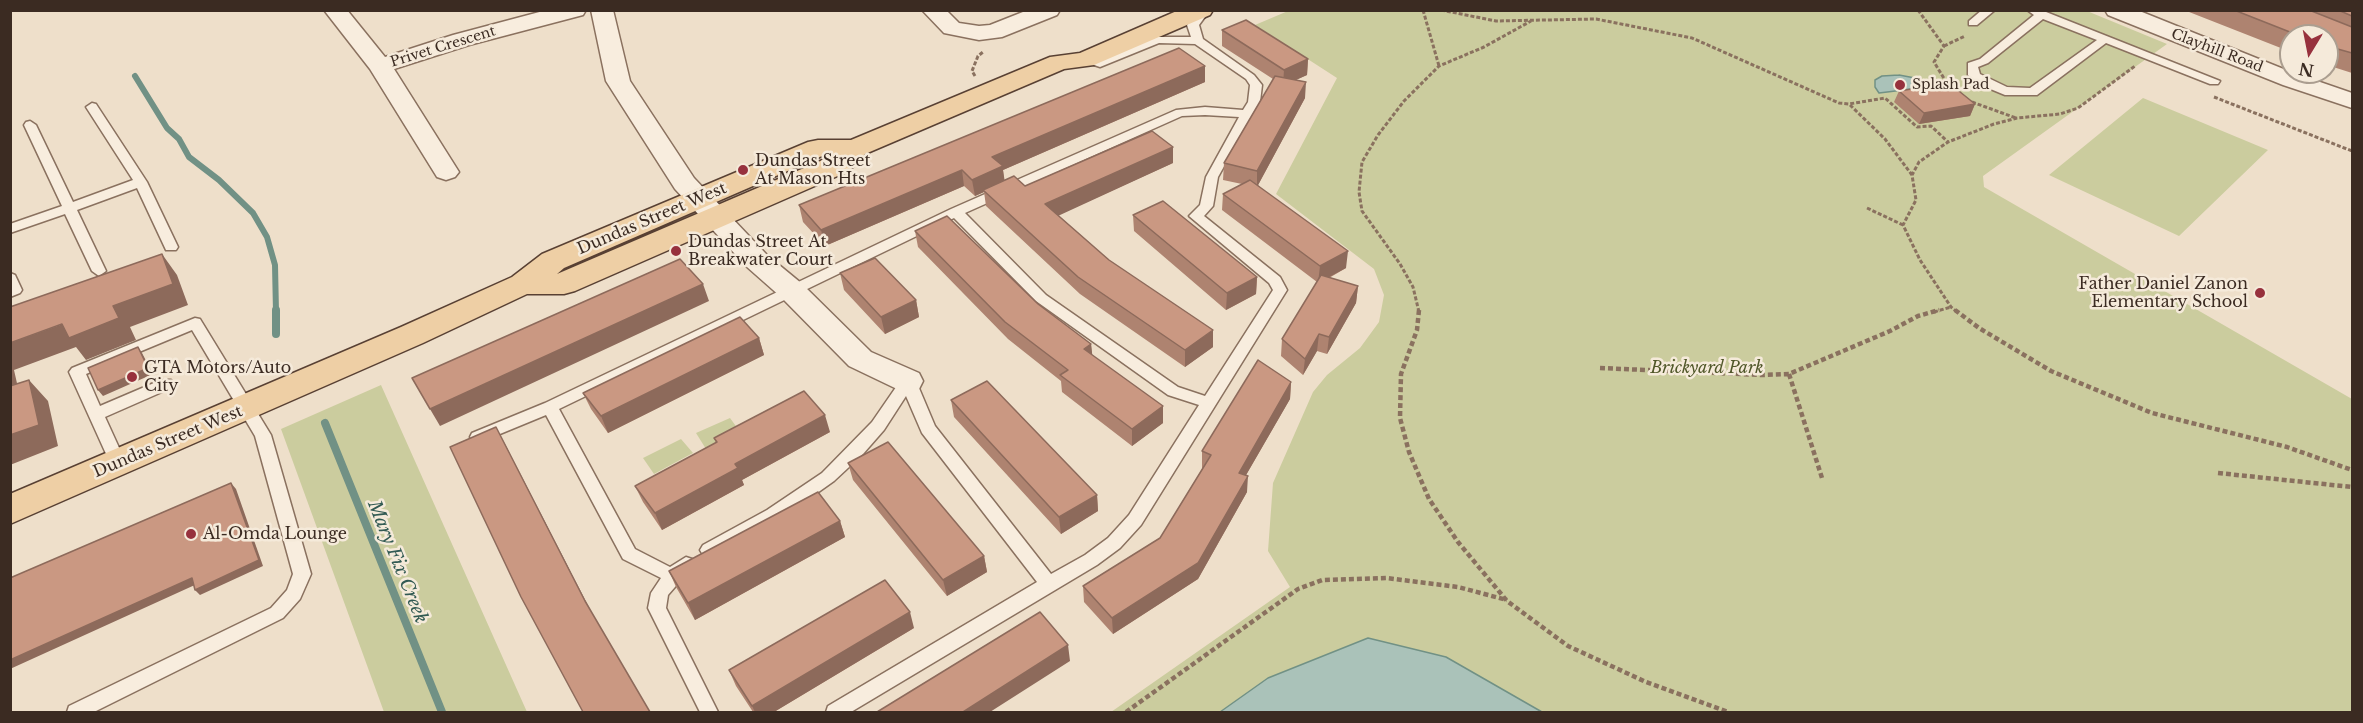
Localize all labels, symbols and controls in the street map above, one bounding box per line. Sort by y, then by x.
street label: Privet Crescent [388,23,498,71]
north arrow [2279,24,2339,84]
street label: Clayhill Road [2169,26,2265,76]
text: N [2297,59,2315,81]
place label: Splash Pad [1912,77,1989,93]
marker: Splash Pad [1893,78,1907,92]
place label: Dundas Street At Mason Hts [755,151,871,189]
marker: Dundas Street At Mason Hts [736,163,750,177]
street label: Dundas Street West [575,179,729,259]
place label: Dundas Street At Breakwater Court [688,232,833,270]
marker: Dundas Street At Breakwater Court [669,244,683,258]
place label: Father Daniel Zanon Elementary School [2079,274,2248,312]
marker: Father Daniel Zanon Elementary School [2253,286,2267,300]
place label: GTA Motors/Auto City [144,358,291,396]
park label: Brickyard Park [1651,358,1763,378]
marker: GTA Motors/Auto City [125,370,139,384]
street label: Dundas Street West [91,402,245,482]
water label: Mary Fix Creek [363,497,431,627]
place label: Al-Omda Lounge [203,524,347,544]
marker: Al-Omda Lounge [184,527,198,541]

